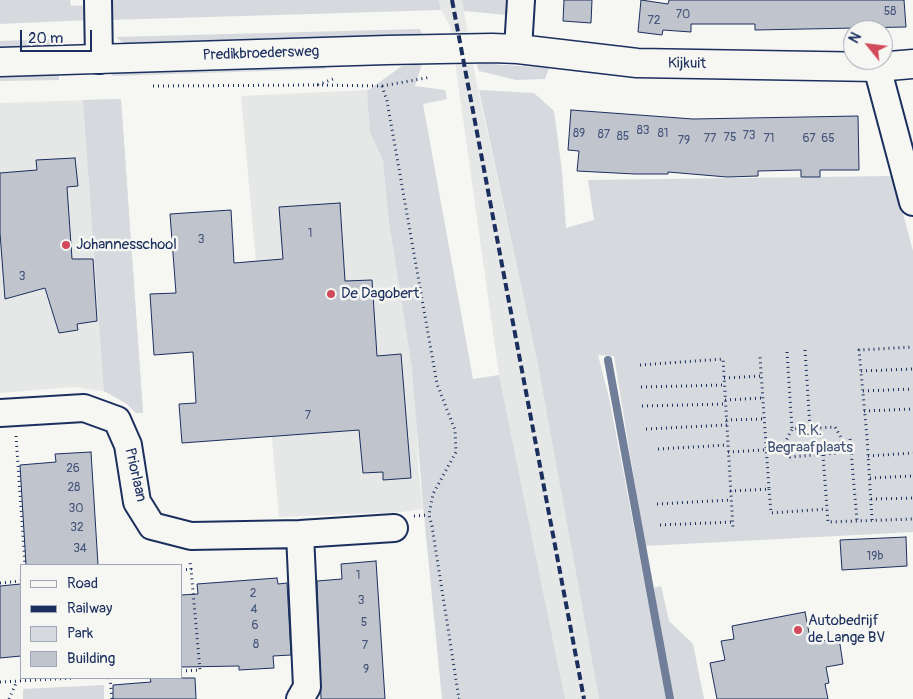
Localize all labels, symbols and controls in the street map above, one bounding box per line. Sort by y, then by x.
house number: 58 [884,5,896,19]
house number: 70 [676,8,690,22]
house number: 72 [647,14,661,28]
scale bar [22,20,95,52]
north arrow [843,20,893,70]
text: 20 m [28,29,63,48]
text: N [846,30,865,46]
street label: Predikbroedersweg [202,43,320,65]
street label: Kijkuit [668,55,706,73]
house number: 83 [637,124,649,138]
house number: 89 [573,127,585,141]
house number: 81 [658,127,668,141]
house number: 87 [598,128,610,142]
house number: 73 [742,129,756,143]
house number: 85 [617,130,629,144]
house number: 75 [724,131,736,145]
house number: 77 [704,132,716,146]
house number: 71 [763,132,775,146]
house number: 67 [802,132,816,146]
house number: 65 [821,132,835,146]
house number: 79 [678,134,690,148]
house number: 1 [308,227,312,241]
house number: 3 [198,233,204,247]
place label: Johannesschool [76,236,177,254]
marker: Johannesschool [60,239,72,251]
house number: 3 [19,270,25,284]
place label: De Dagobert [341,285,419,303]
marker: De Dagobert [325,288,337,300]
house number: 7 [305,409,311,423]
park label: R.K. Begraafplaats [767,422,853,457]
street label: Priorlaan [120,446,150,504]
house number: 26 [66,462,80,476]
house number: 28 [68,481,80,495]
house number: 30 [69,502,83,516]
house number: 32 [70,521,84,535]
house number: 34 [73,542,87,556]
house number: 19b [867,550,883,564]
legend [20,564,182,679]
house number: 1 [356,569,360,583]
text: Road [67,574,98,593]
house number: 2 [250,587,256,601]
house number: 3 [358,594,364,608]
text: Railway [67,599,112,618]
house number: 4 [251,603,257,617]
place label: Autobedrijf de Lange BV [808,612,885,647]
house number: 5 [361,616,367,630]
house number: 6 [252,619,258,633]
text: Park [67,624,93,643]
marker: Autobedrijf de Lange BV [792,624,804,636]
house number: 8 [253,638,259,652]
house number: 7 [362,639,368,653]
text: Building [67,649,115,668]
house number: 9 [363,663,369,677]

